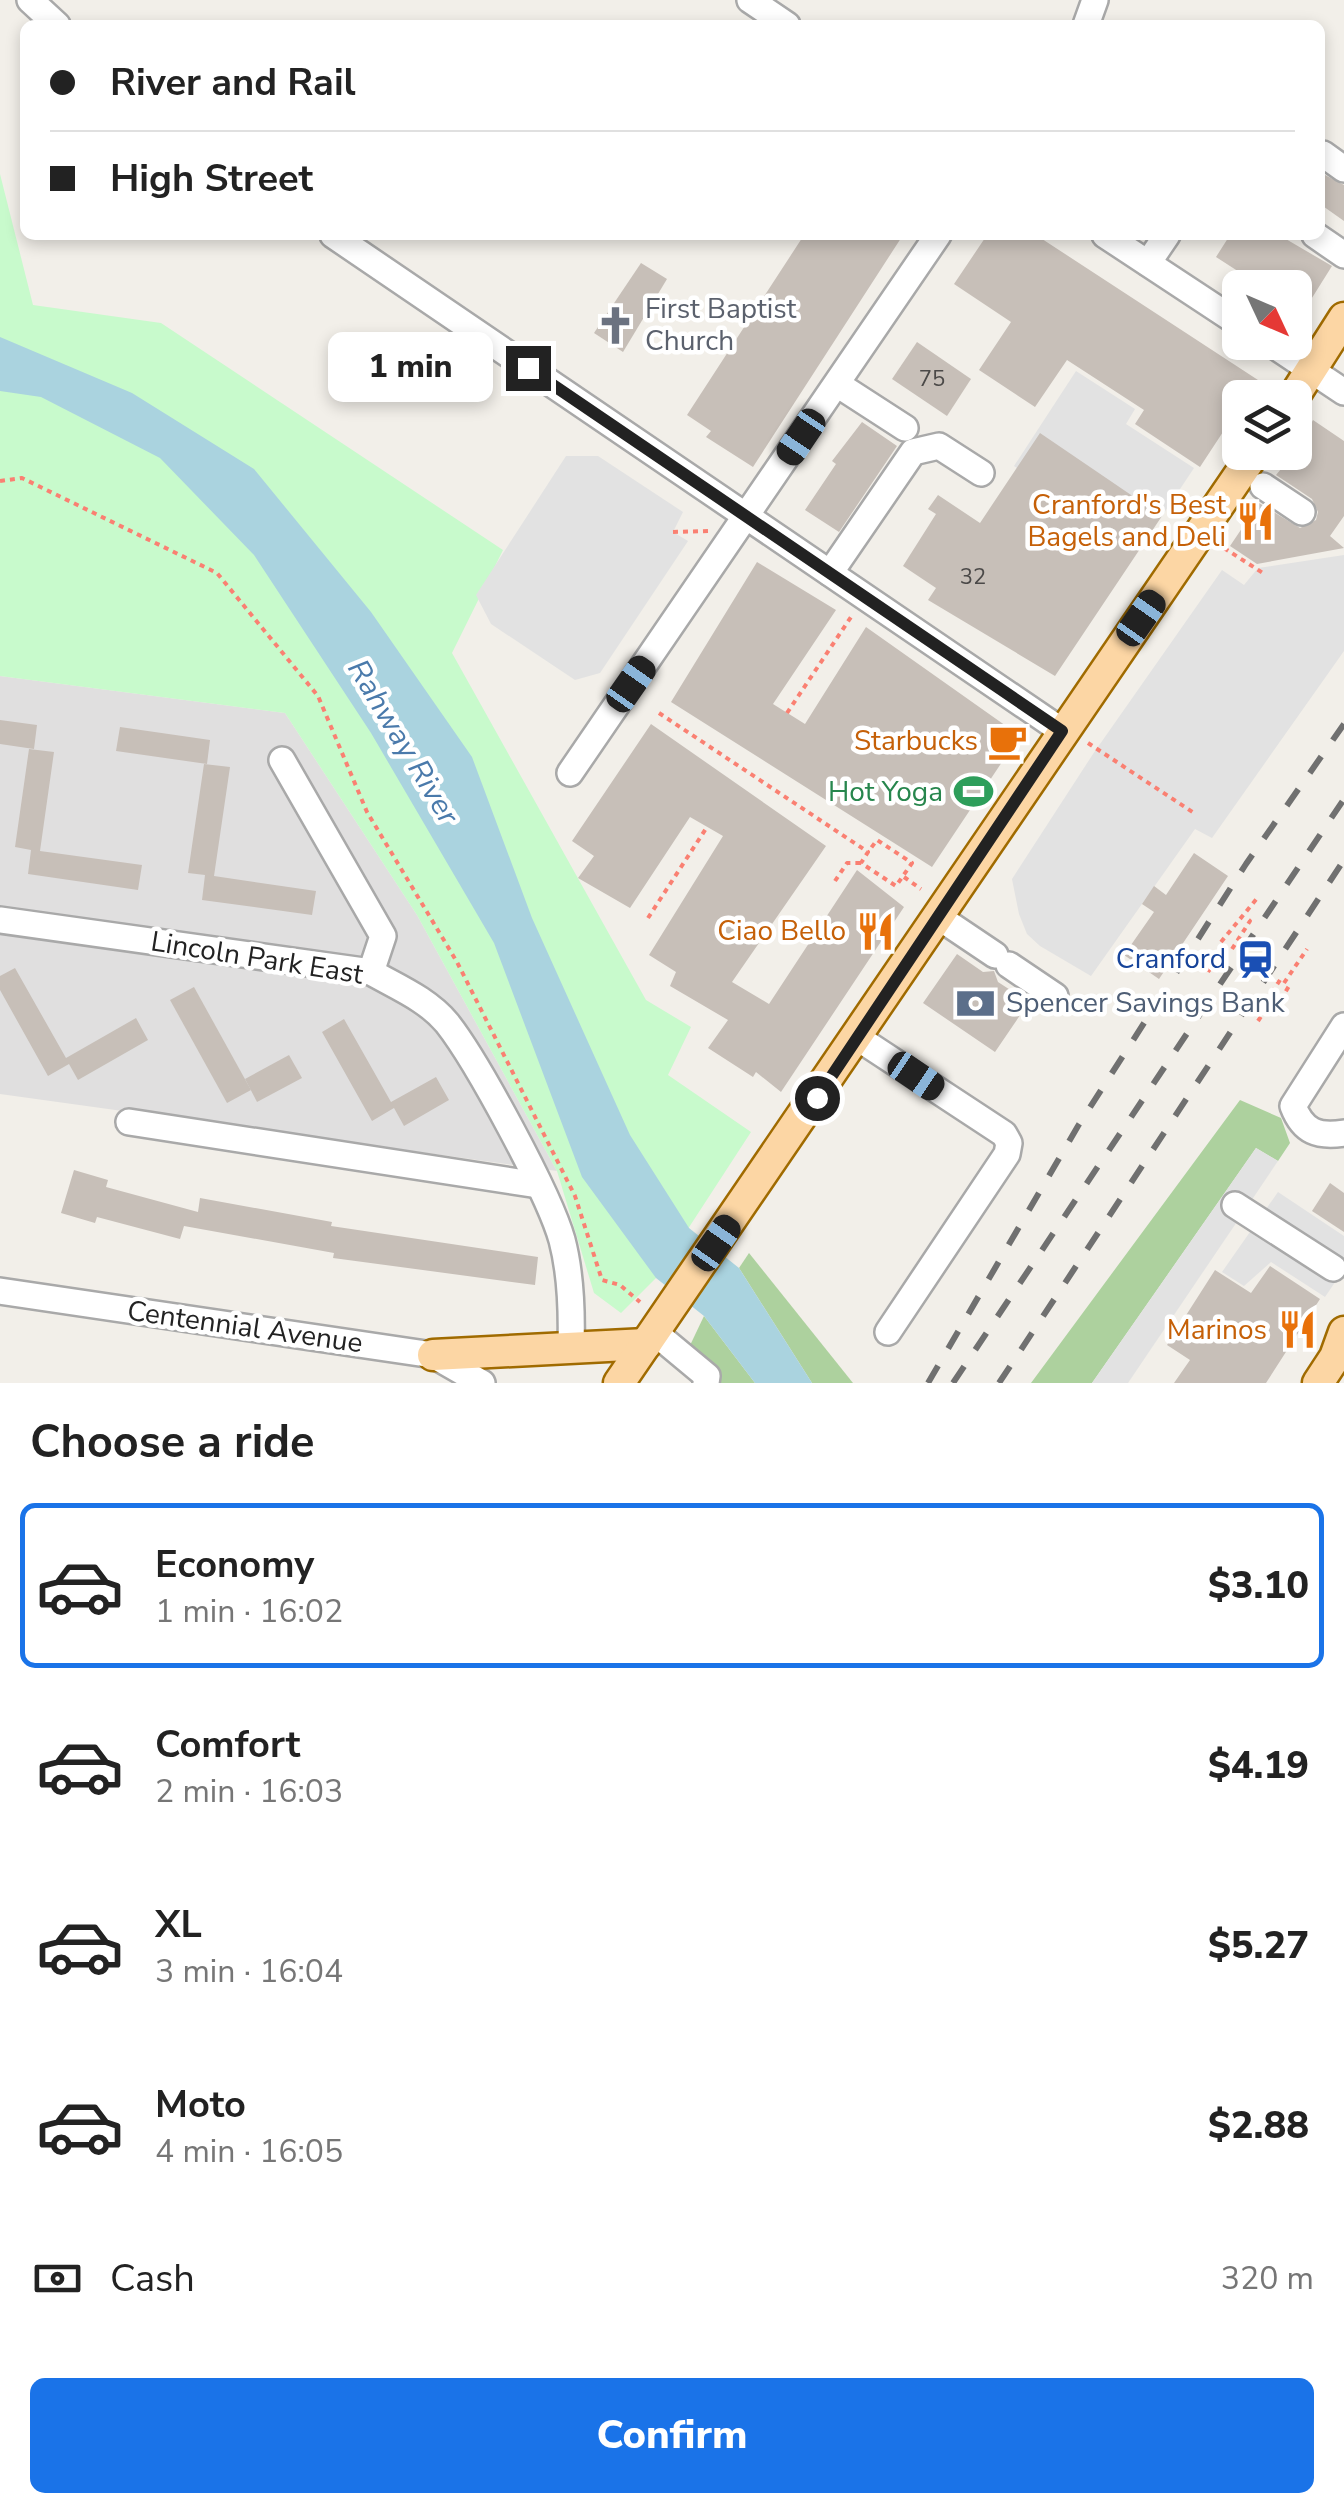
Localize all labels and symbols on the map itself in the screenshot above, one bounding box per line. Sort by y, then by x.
north arrow [1222,270,1312,360]
place label: First Baptist Church [645,290,797,360]
church icon: First Baptist Church [594,304,636,346]
callout: 1 min [328,333,493,403]
route end [506,346,551,391]
house number: 75 [919,364,945,394]
car [772,404,830,470]
place label: Cranford's Best Bagels and Deli [1027,486,1226,556]
restaurant icon: Cranford's Best Bagels and Deli [1235,500,1277,542]
house number: 32 [960,562,986,592]
car [1112,585,1170,651]
car [602,651,660,717]
water label: Rahway River [338,652,469,833]
cafe icon: Starbucks [987,720,1029,762]
place label: Starbucks [854,722,978,760]
sports icon: Hot Yoga [952,771,994,813]
place label: Hot Yoga [828,773,943,811]
restaurant icon: Ciao Bello [855,910,897,952]
place label: Ciao Bello [717,912,846,950]
street label: Lincoln Park East [148,922,366,994]
station icon: Cranford [1235,938,1277,980]
place label: Cranford [1116,940,1226,978]
bank icon: Spencer Savings Bank [955,982,997,1024]
place label: Spencer Savings Bank [1006,984,1286,1022]
car [883,1047,949,1105]
route start [795,1076,840,1121]
car [687,1210,745,1276]
street label: Centennial Avenue [125,1292,365,1362]
restaurant icon: Marinos [1276,1309,1318,1351]
place label: Marinos [1167,1311,1267,1349]

